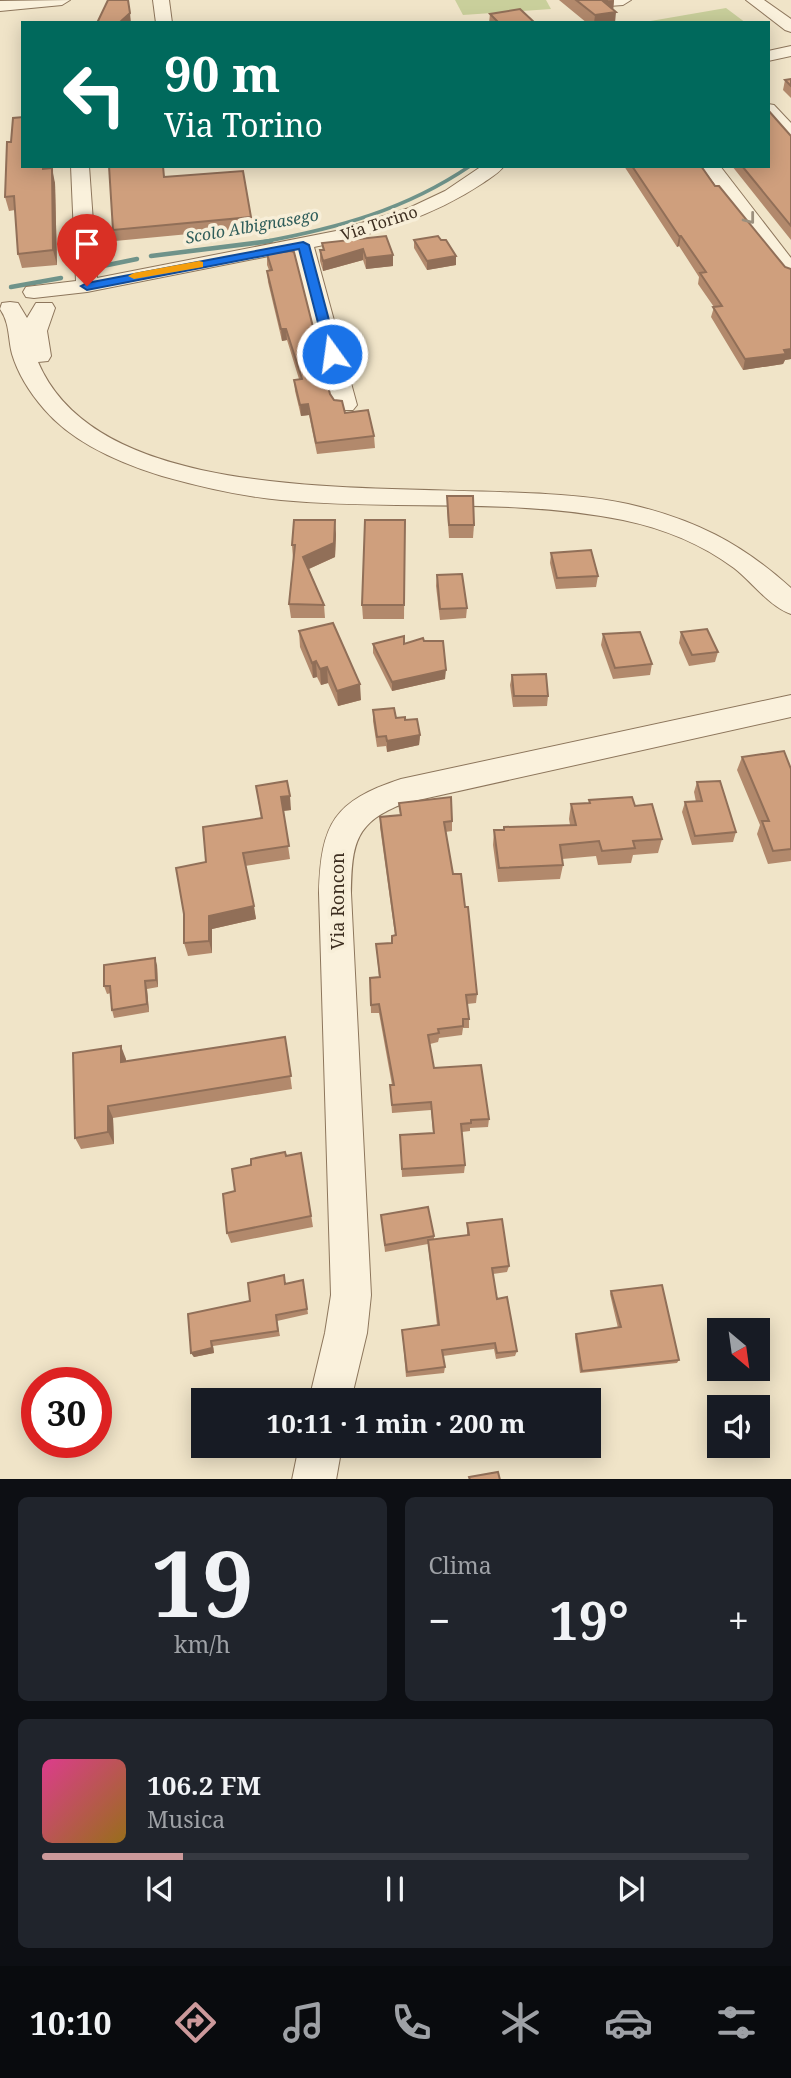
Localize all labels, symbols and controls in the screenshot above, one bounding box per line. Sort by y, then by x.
text: 90 m [164,40,280,106]
icon: left [49,49,140,140]
text: Via Torino [164,103,323,146]
street label: Via Torino [338,200,420,246]
water label: Scolo Albignasego [184,203,320,249]
one-way arrow [742,212,755,224]
pin [57,214,117,286]
icon: arrive [68,225,106,263]
position arrow [295,317,369,391]
street label: Via Roncon [325,852,349,950]
north arrow [707,1318,770,1381]
map controls [707,1318,770,1458]
speed limit sign: 30 [21,1367,112,1458]
button: sound [707,1395,770,1458]
text: 10:11 · 1 min · 200 m [266,1405,526,1441]
text: 19 [151,1520,254,1644]
text: Clima [429,1549,492,1581]
text: 19° [549,1584,629,1655]
text: − [429,1594,451,1646]
text: + [728,1594,749,1646]
text: km/h [174,1628,230,1660]
text: 106.2 FM [147,1767,261,1803]
text: Musica [147,1803,225,1835]
icon: previous [141,1870,179,1908]
icon: pause [376,1870,414,1908]
icon: next [612,1870,650,1908]
icon: directions [171,1998,220,2047]
icon: music [279,1998,328,2047]
icon: phone [387,1998,436,2047]
icon: climate [496,1998,545,2047]
icon: car [604,1998,653,2047]
icon: filters [712,1998,761,2047]
text: 10:10 [30,2001,112,2044]

